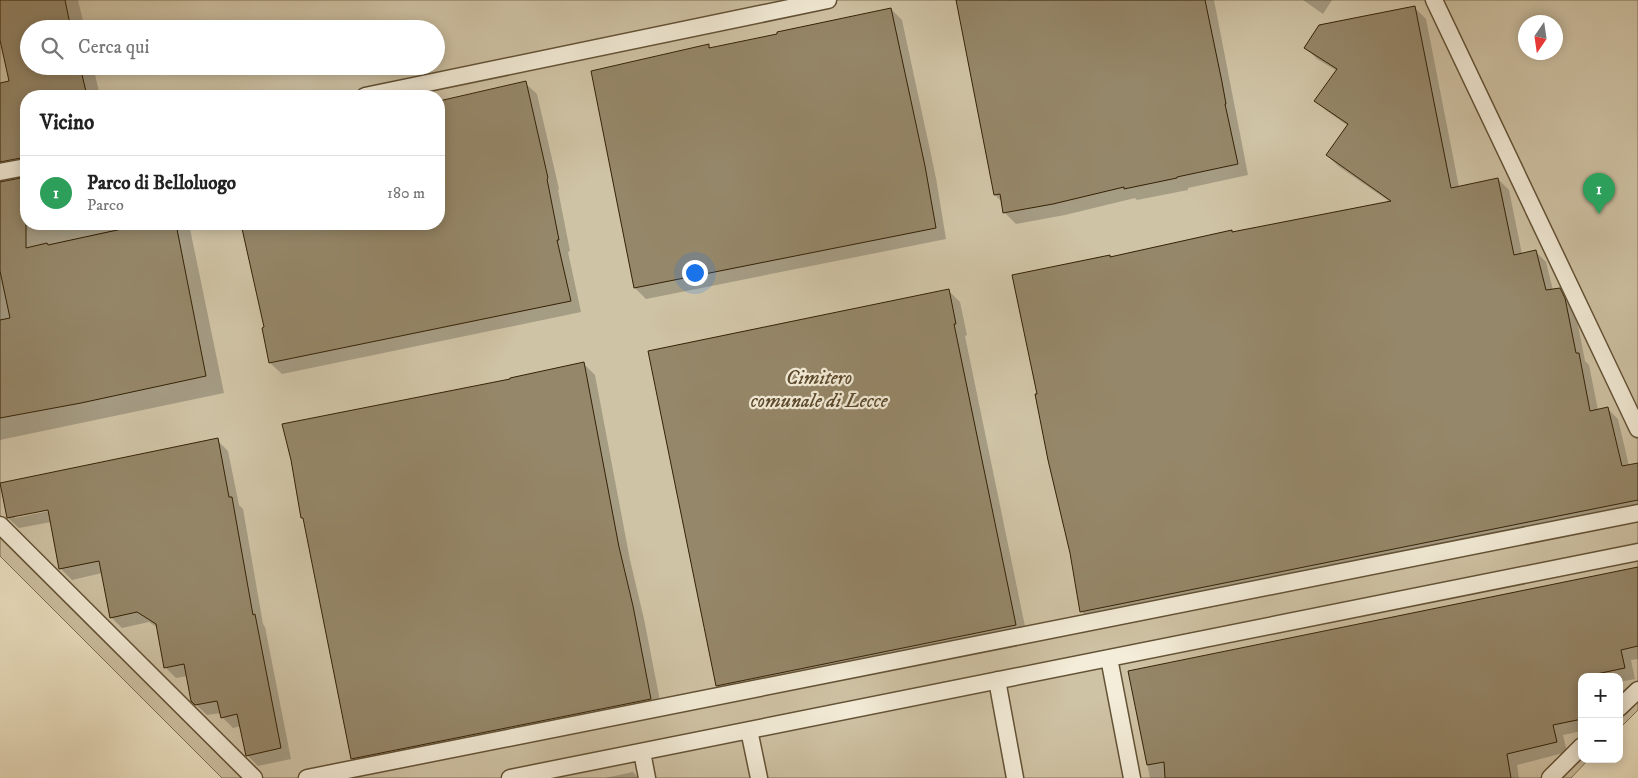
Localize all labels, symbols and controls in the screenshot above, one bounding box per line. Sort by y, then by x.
north arrow [1518,15,1563,60]
search box [20,20,445,75]
icon: search [38,34,66,62]
text: Cerca qui [78,36,149,59]
text: Vicino [40,110,94,136]
text: Parco di Belloluogo [87,172,236,195]
pin: 1 [1583,173,1615,214]
text: 1 [53,183,59,203]
text: 180 m [387,183,425,203]
text: Parco [87,195,124,215]
your location [682,260,708,286]
park label: Cimitero comunale di Lecce [751,366,889,414]
map controls [1578,673,1623,763]
button: + [1578,673,1623,718]
button: − [1578,718,1623,763]

